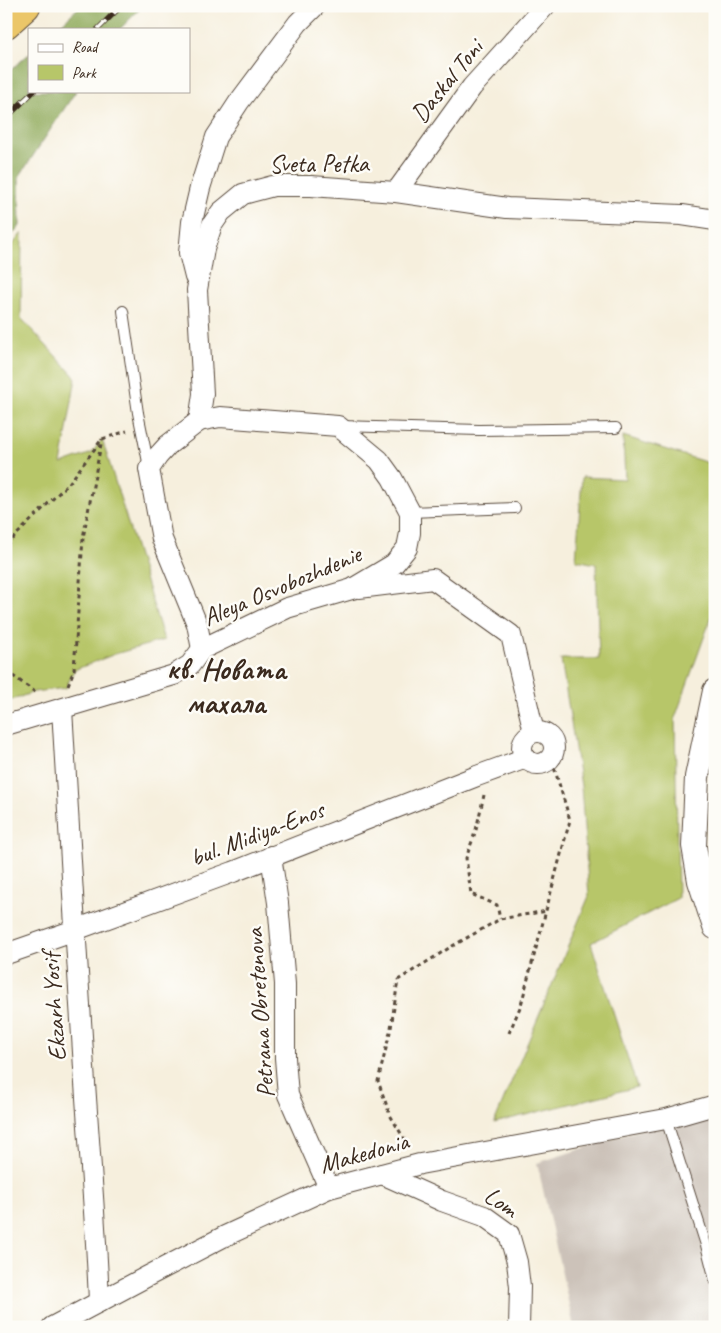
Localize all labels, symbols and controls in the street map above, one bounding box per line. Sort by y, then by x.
legend [28,28,190,92]
street label: Daskal Toni [404,30,492,129]
text: Road [72,38,99,57]
text: Park [72,64,97,83]
street label: Sveta Petka [269,148,371,180]
street label: Aleya Osvobozhdenie [198,538,368,634]
district label: кв. Новата махала [166,650,289,722]
street label: bul. Midiya-Enos [185,793,331,874]
street label: Petrana Obretenova [238,925,282,1099]
street label: Ekzarh Yosif [34,946,74,1062]
street label: Makedonia [316,1125,414,1181]
street label: Lom [478,1179,525,1226]

